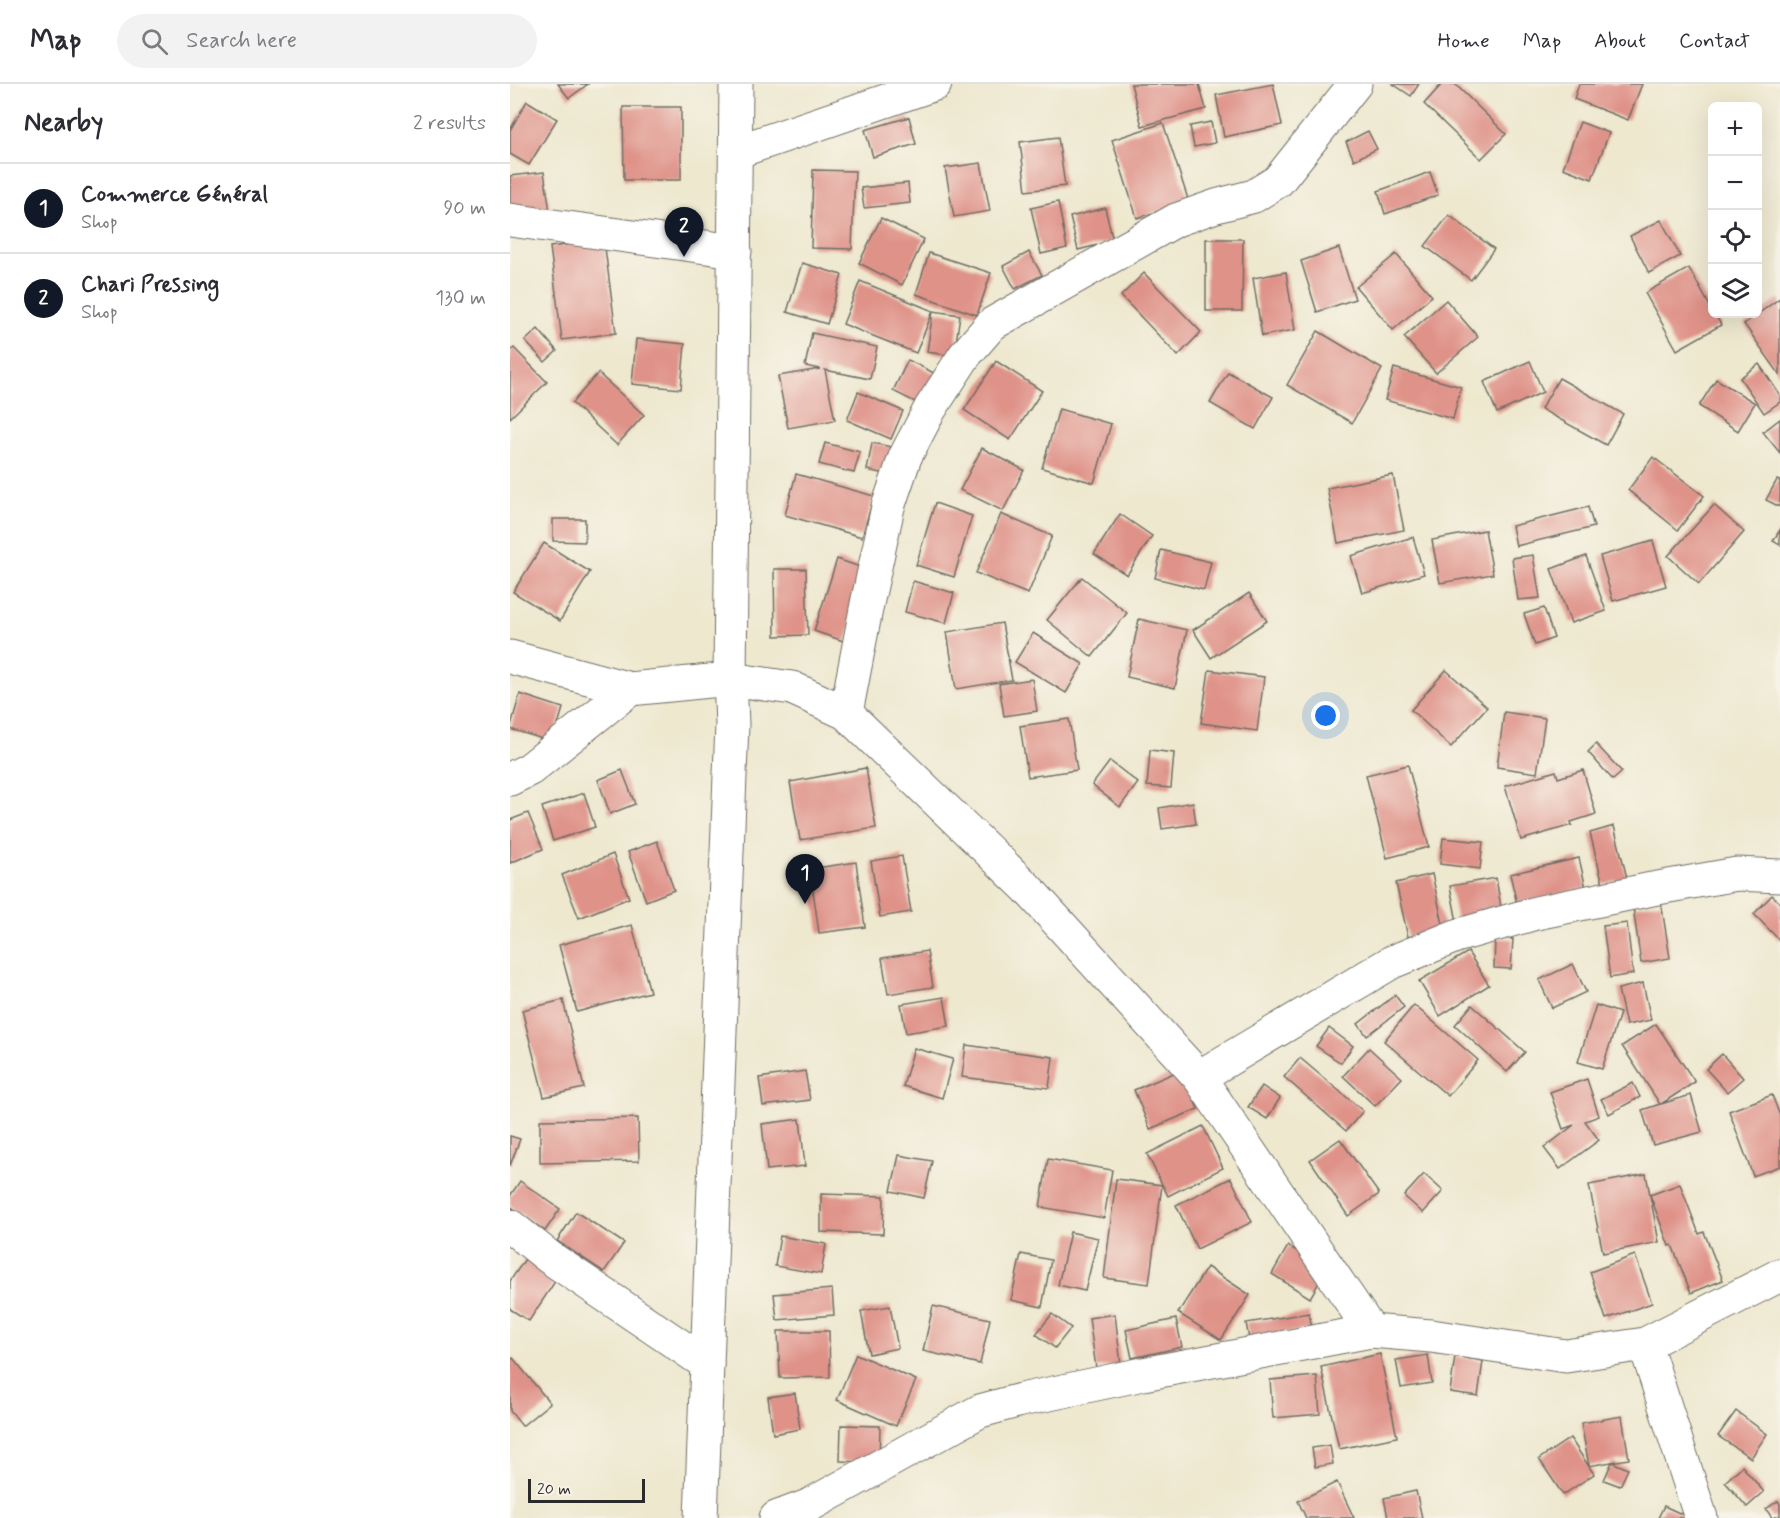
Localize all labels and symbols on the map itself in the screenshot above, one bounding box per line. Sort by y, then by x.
pin: 2 [664,208,704,257]
your location [1311,701,1340,730]
pin: 1 [786,854,824,904]
scale bar [528,1476,645,1504]

